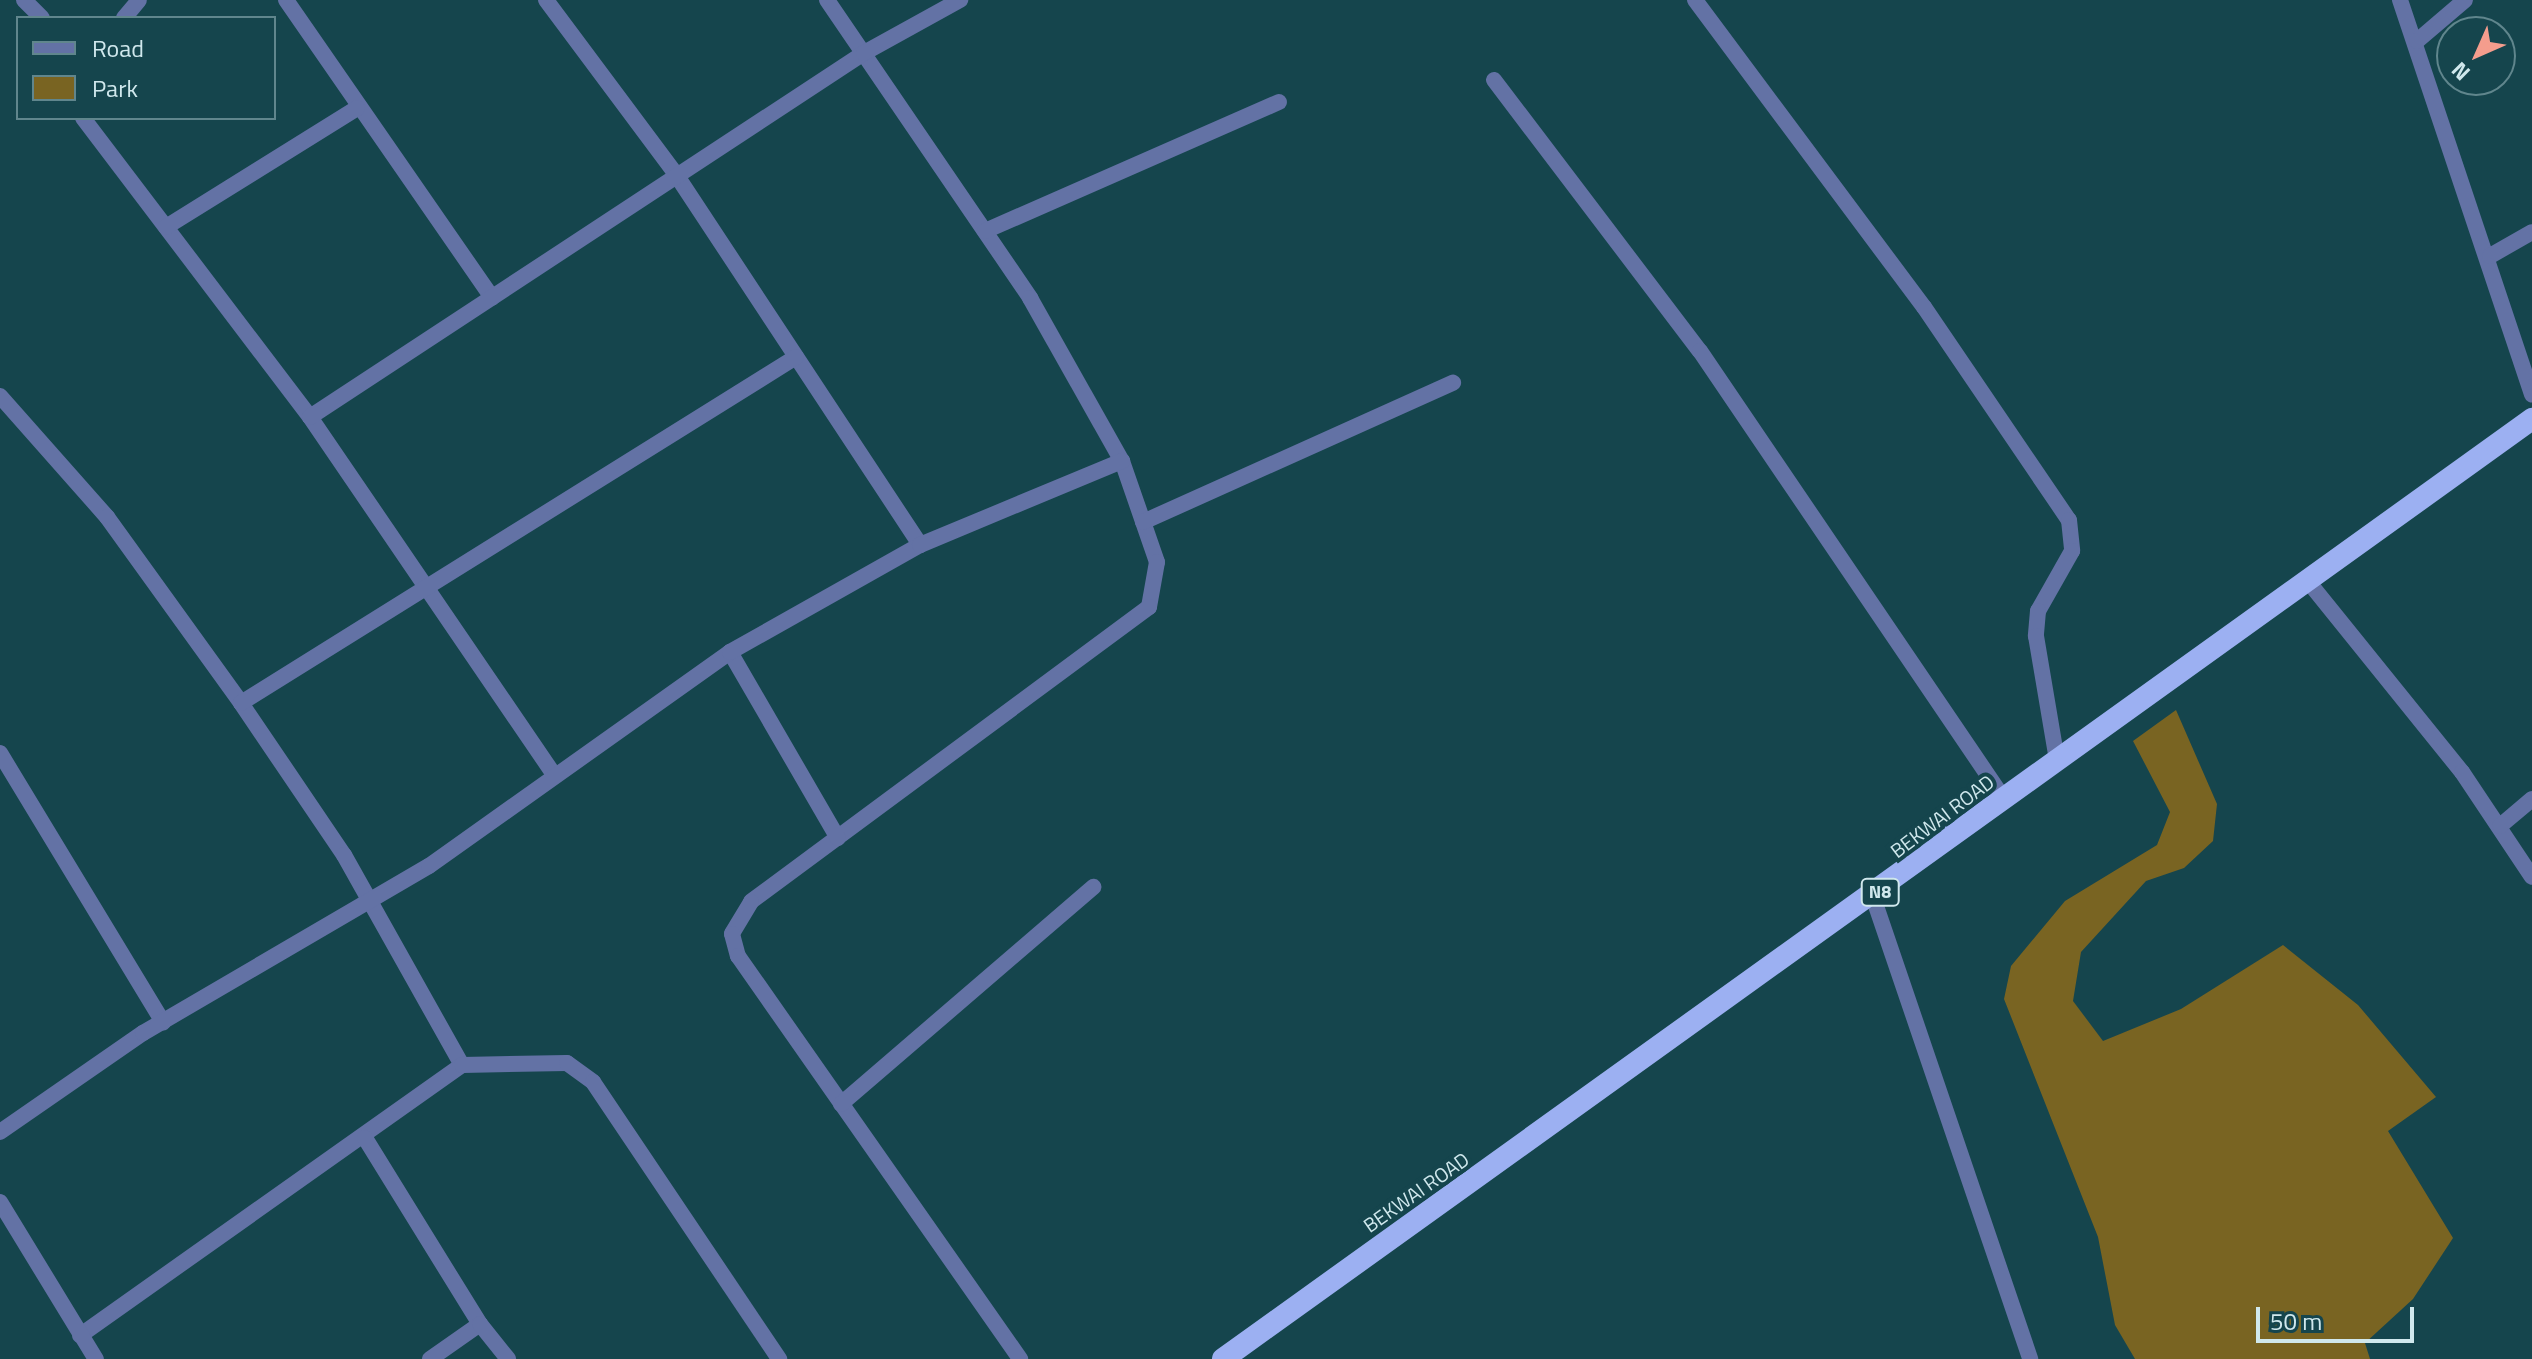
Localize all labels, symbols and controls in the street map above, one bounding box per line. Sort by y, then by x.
legend [16,16,276,120]
north arrow [2436,16,2516,96]
text: Road [92,30,144,66]
text: N [2443,54,2478,89]
text: Park [92,70,138,106]
street label: BEKWAI ROAD [1886,769,1998,863]
road number: N8 [1860,878,1900,906]
street label: BEKWAI ROAD [1359,1147,1473,1237]
scale bar [2260,1291,2418,1341]
text: 50 m [2270,1303,2322,1339]

